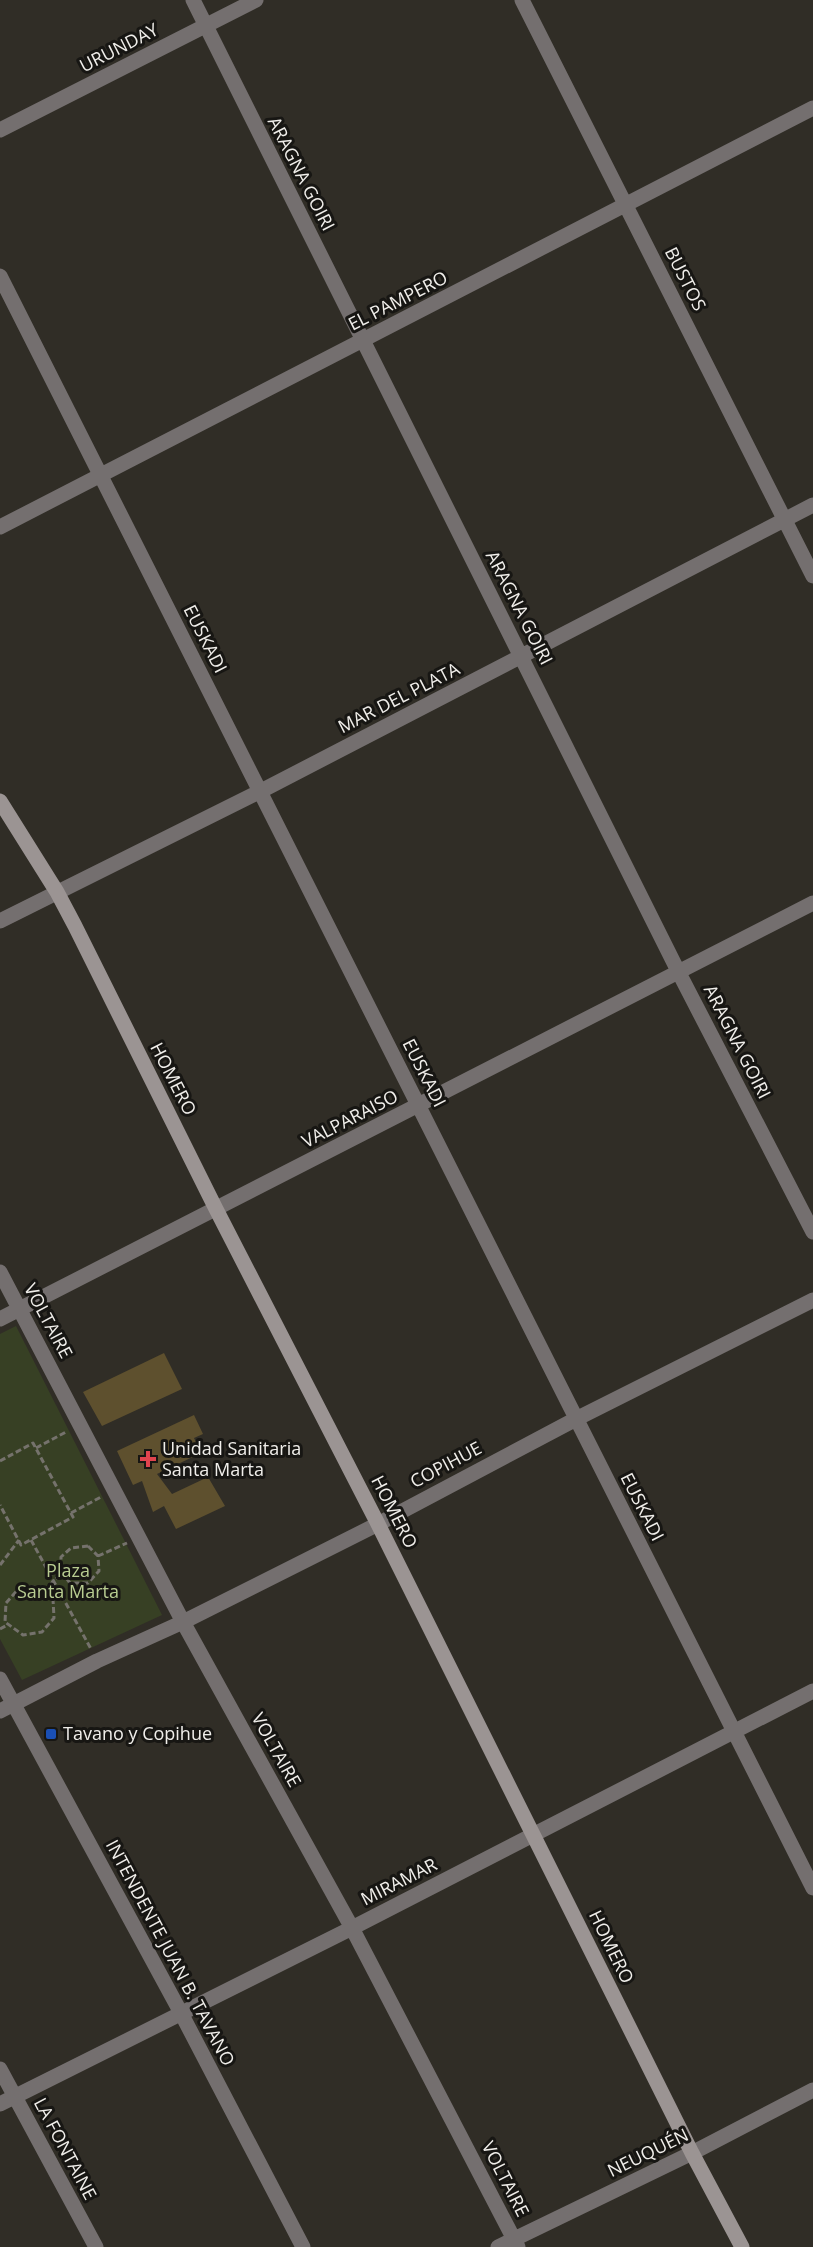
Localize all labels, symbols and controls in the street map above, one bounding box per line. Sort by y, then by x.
street label: URUNDAY [75,17,163,77]
street label: ARAGNA GOIRI [263,112,341,235]
street label: BUSTOS [660,243,712,315]
street label: EL PAMPERO [344,265,451,335]
street label: ARAGNA GOIRI [481,546,559,669]
street label: EUSKADI [179,600,233,677]
street label: MAR DEL PLATA [334,656,464,738]
street label: ARAGNA GOIRI [699,980,777,1103]
street label: EUSKADI [398,1034,452,1111]
street label: HOMERO [145,1038,202,1119]
street label: VALPARAISO [297,1084,402,1153]
street label: VOLTAIRE [19,1279,79,1362]
street label: COPIHUE [406,1435,485,1493]
place label: Unidad Sanitaria Santa Marta [162,1436,301,1481]
marker: Unidad Sanitaria Santa Marta [139,1450,157,1468]
street label: EUSKADI [616,1468,670,1545]
street label: HOMERO [366,1471,423,1552]
park label: Plaza Santa Marta [17,1558,119,1603]
street label: VOLTAIRE [247,1708,307,1791]
place label: Tavano y Copihue [63,1721,212,1745]
marker: Tavano y Copihue [44,1727,58,1741]
street label: INTENDENTE JUAN B. TAVANO [101,1835,241,2070]
street label: MIRAMAR [356,1852,441,1911]
street label: HOMERO [584,1906,640,1987]
street label: LA FONTAINE [29,2093,103,2204]
street label: NEUQUÉN [603,2122,692,2182]
street label: VOLTAIRE [477,2137,535,2220]

